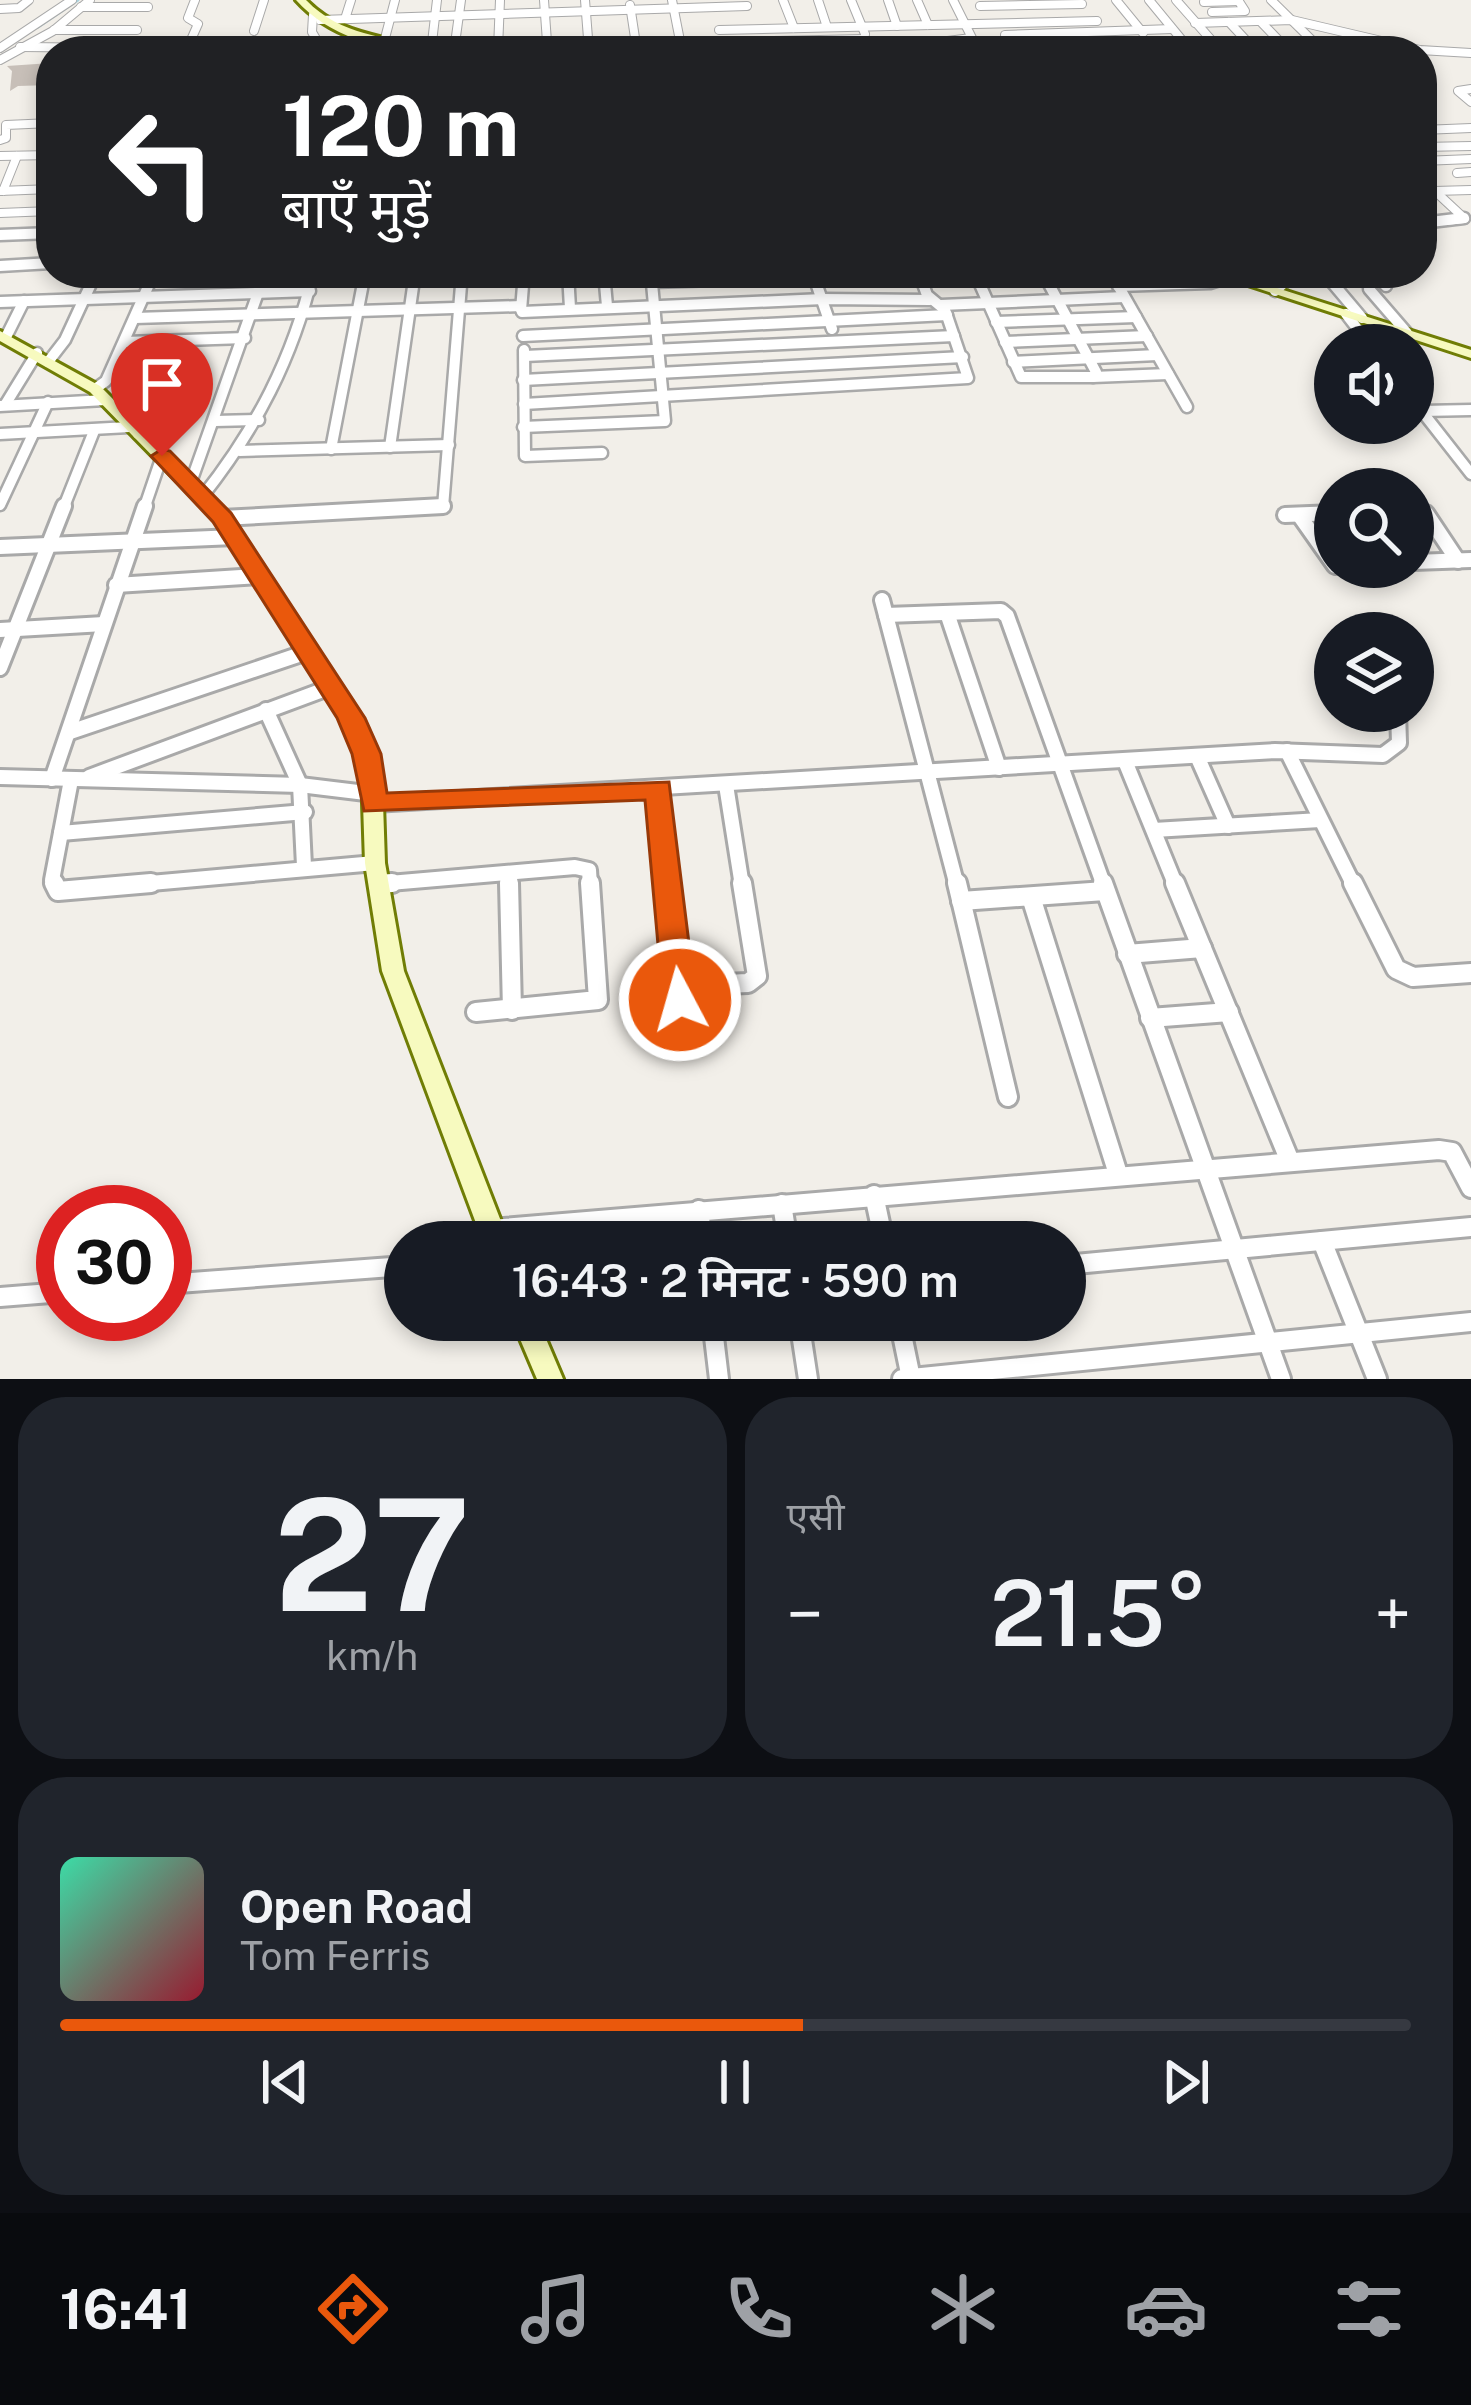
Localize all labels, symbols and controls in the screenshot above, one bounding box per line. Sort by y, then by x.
text: 120 m [282,76,520,175]
icon: left [84,84,240,240]
text: बाएँ मुड़ें [282,177,431,240]
map controls [1314,324,1434,732]
button: sound [1314,324,1434,444]
pin [111,333,213,456]
icon: arrive [129,351,195,417]
button: search [1314,468,1434,588]
button: layers [1314,612,1434,732]
position arrow [617,937,743,1063]
speed limit sign: 30 [36,1185,192,1341]
text: 16:43 · 2 मिनट · 590 m [511,1254,959,1307]
text: 27 [274,1463,471,1646]
text: एसी [787,1493,845,1539]
text: 21.5° [990,1560,1207,1666]
text: − [787,1575,823,1653]
text: + [1374,1575,1411,1653]
text: km/h [326,1633,418,1679]
text: Open Road [240,1880,473,1933]
text: Tom Ferris [240,1933,430,1979]
icon: previous [252,2049,318,2115]
icon: pause [702,2049,768,2115]
icon: next [1153,2049,1219,2115]
icon: directions [311,2267,395,2351]
icon: music [514,2267,598,2351]
icon: phone [717,2267,801,2351]
icon: climate [921,2267,1005,2351]
icon: car [1124,2267,1208,2351]
icon: filters [1327,2267,1411,2351]
text: 16:41 [60,2278,191,2341]

